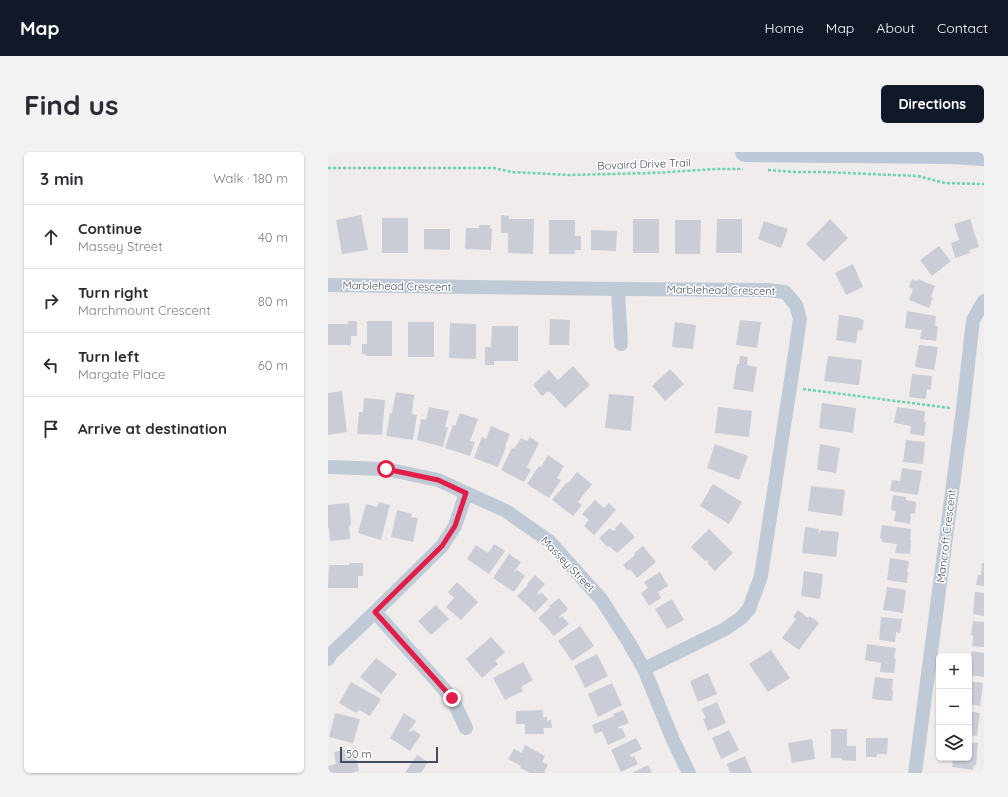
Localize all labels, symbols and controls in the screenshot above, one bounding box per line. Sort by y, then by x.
text: Map [20,16,59,40]
text: Home [765,19,804,37]
text: Map [826,19,854,37]
text: About [876,19,915,37]
text: Contact [937,19,988,37]
button: Directions [881,85,984,123]
text: Find us [24,87,118,122]
street label: Bovaird Drive Trail [597,155,691,173]
text: 3 min [40,168,84,189]
text: Walk · 180 m [213,170,288,186]
text: Continue [78,219,142,238]
icon: ahead [40,226,62,248]
text: 40 m [258,229,288,245]
text: Massey Street [78,238,163,254]
street label: Marblehead Crescent [343,278,452,294]
street label: Marblehead Crescent [667,282,776,298]
text: Turn right [78,283,149,302]
icon: right [40,290,62,312]
text: 80 m [258,293,288,309]
text: Marchmount Crescent [78,302,211,318]
text: Turn left [78,347,140,366]
icon: left [40,354,62,376]
text: 60 m [258,357,288,373]
text: Margate Place [78,366,165,382]
icon: arrive [40,418,62,440]
text: Arrive at destination [78,419,227,438]
route start [377,460,395,478]
street label: Mancroft Crescent [933,488,959,583]
street label: Massey Street [538,533,598,595]
map controls [936,653,972,761]
button: + [936,653,972,689]
route end [443,689,461,707]
button: − [936,689,972,725]
button: layers [936,725,972,761]
scale bar [340,745,438,764]
text: 50 m [346,747,372,761]

